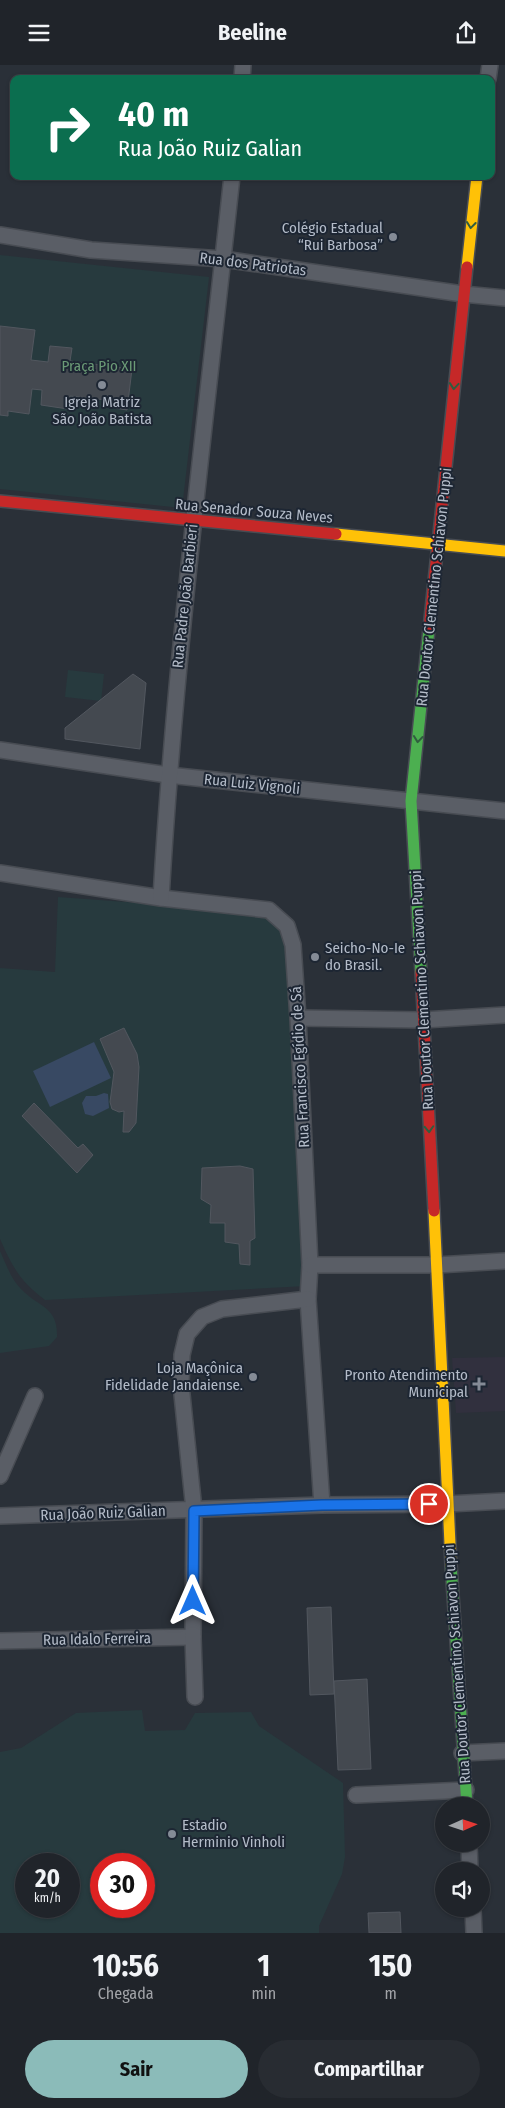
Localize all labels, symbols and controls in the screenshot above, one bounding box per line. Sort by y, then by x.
icon: menu [25,19,53,47]
text: Beeline [218,19,287,46]
icon: share [452,19,480,47]
text: 40 m [118,93,189,135]
icon: right [35,95,100,160]
text: Rua João Ruiz Galian [118,135,302,162]
place label: Colégio Estadual “Rui Barbosa” [282,219,383,254]
one-way arrow [466,221,477,229]
marker: Colégio Estadual “Rui Barbosa” [387,231,399,243]
street label: Rua dos Patriotas [199,249,307,279]
park label: Praça Pio XII [61,357,137,375]
marker: Igreja Matriz São João Batista [96,379,108,391]
one-way arrow [449,383,460,391]
place label: Igreja Matriz São João Batista [52,393,152,428]
street label: Rua Doutor Clementino Schiavon Puppi [413,467,455,707]
street label: Rua Senador Souza Neves [174,495,334,527]
street label: Rua Padre João Barbieri [168,523,202,669]
one-way arrow [413,736,424,744]
street label: Rua Luiz Vignoli [203,770,301,798]
street label: Rua Doutor Clementino Schiavon Puppi [407,870,437,1110]
place label: Seicho-No-Ie do Brasil. [325,939,405,974]
marker: Seicho-No-Ie do Brasil. [309,951,321,963]
street label: Rua Francisco Egídio de Sá [287,986,313,1148]
one-way arrow [424,1125,435,1133]
place label: Loja Maçônica Fidelidade Jandaiense. [105,1359,243,1394]
place label: Pronto Atendimento Municipal [345,1366,468,1401]
marker: Loja Maçônica Fidelidade Jandaiense. [247,1371,259,1383]
marker: Pronto Atendimento Municipal [472,1377,486,1391]
pin [408,1483,450,1525]
icon: arrive [415,1490,443,1518]
street label: Rua João Ruiz Galian [40,1502,166,1524]
street label: Rua Doutor Clementino Schiavon Puppi [440,1544,474,1784]
position arrow [166,1574,218,1626]
street label: Rua Idalo Ferreira [43,1629,151,1649]
north arrow [435,1797,490,1853]
map controls [435,1797,490,1917]
place label: Estadio Herminio Vinholi [182,1816,285,1851]
marker: Estadio Herminio Vinholi [166,1828,178,1840]
speed limit sign: 30 [90,1853,155,1918]
button: sound [435,1862,490,1917]
text: 20 [35,1864,60,1894]
text: km/h [34,1891,61,1905]
text: 10:56 [92,1948,159,1984]
text: 1 [258,1948,270,1984]
text: 150 [369,1948,413,1984]
text: Chegada [98,1984,154,2003]
text: min [251,1984,276,2003]
text: m [384,1984,397,2003]
button: Sair [25,2040,248,2098]
button: Compartilhar [258,2040,480,2098]

